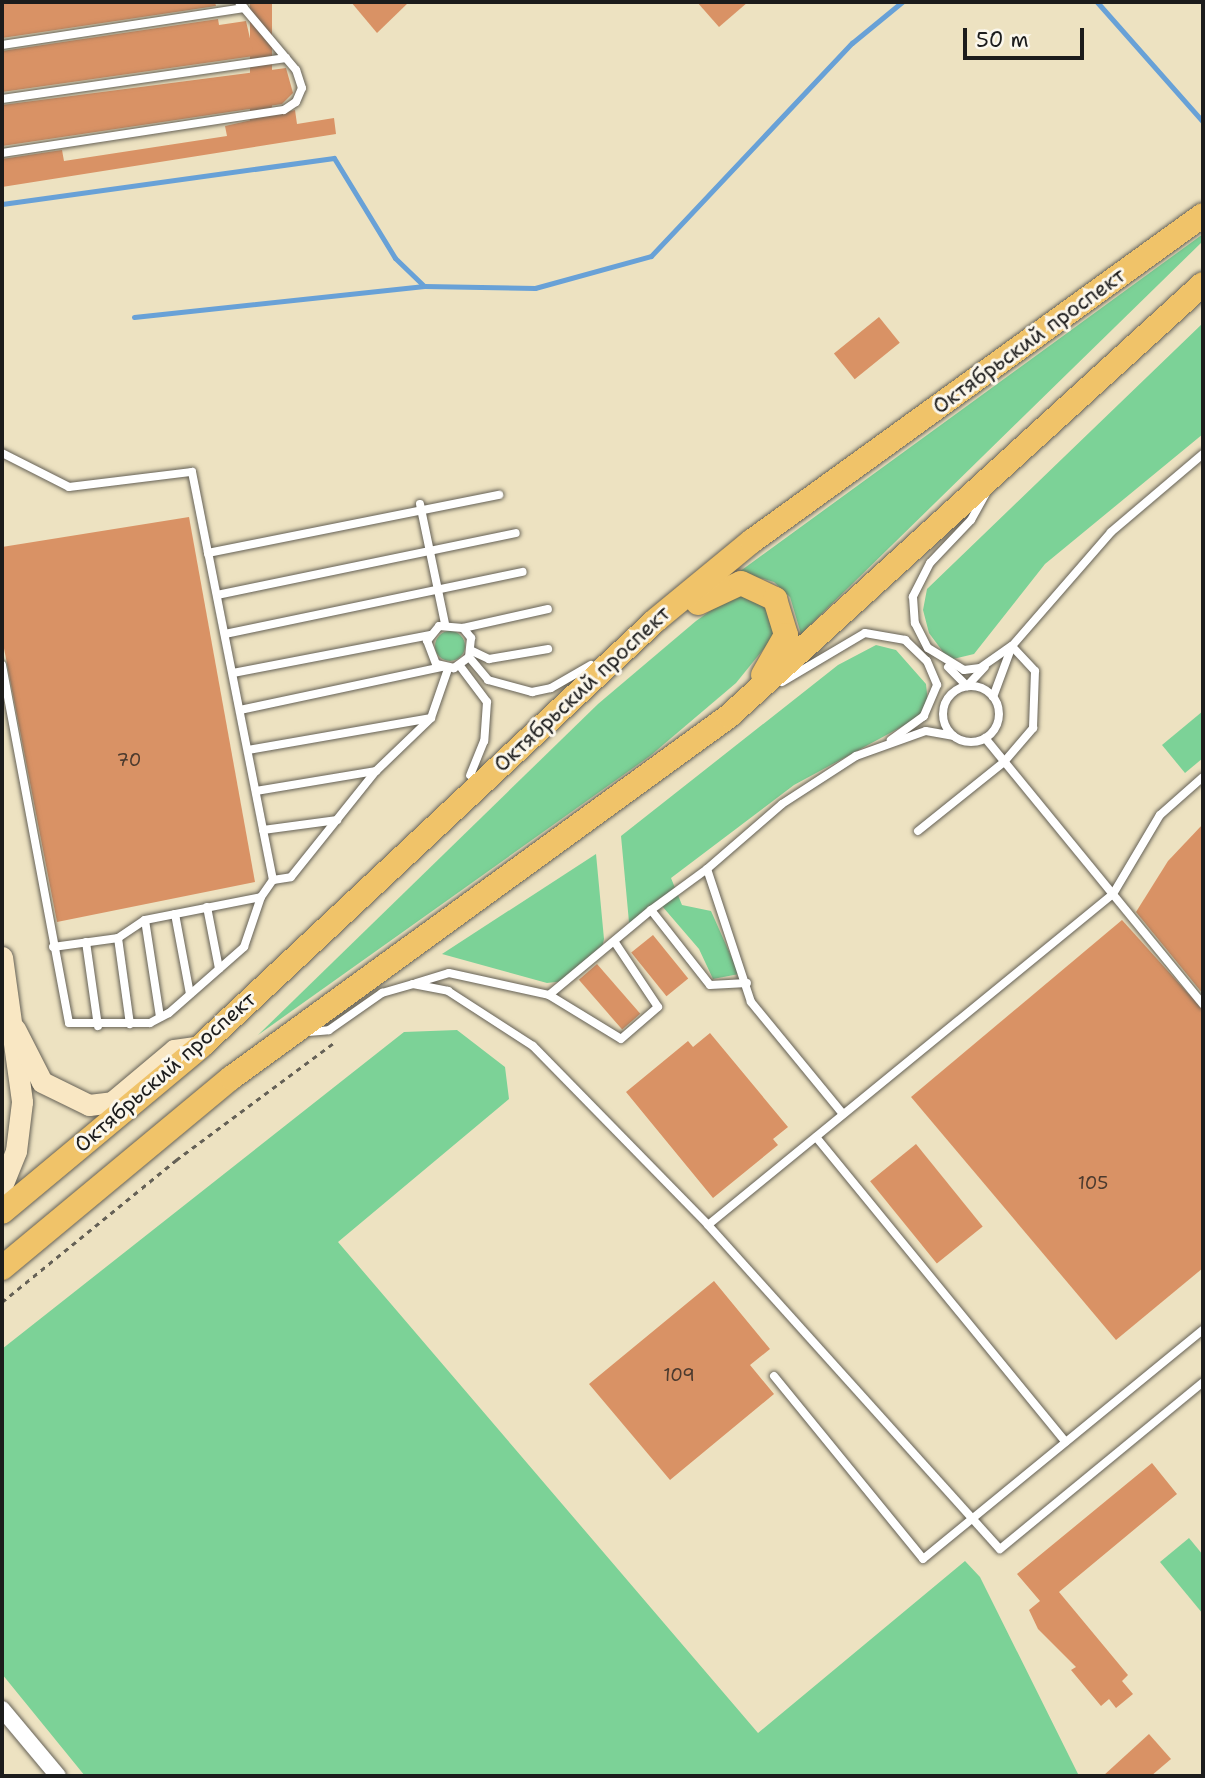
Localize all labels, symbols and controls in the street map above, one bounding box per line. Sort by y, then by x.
scale bar [967,14,1088,58]
text: 50 m [976,26,1029,54]
street label: Октябрьский проспект [928,263,1130,419]
street label: Октябрьский проспект [489,601,675,777]
house number: 70 [117,749,141,771]
street label: Октябрьский проспект [69,986,261,1158]
house number: 105 [1078,1172,1108,1194]
house number: 109 [663,1364,695,1386]

